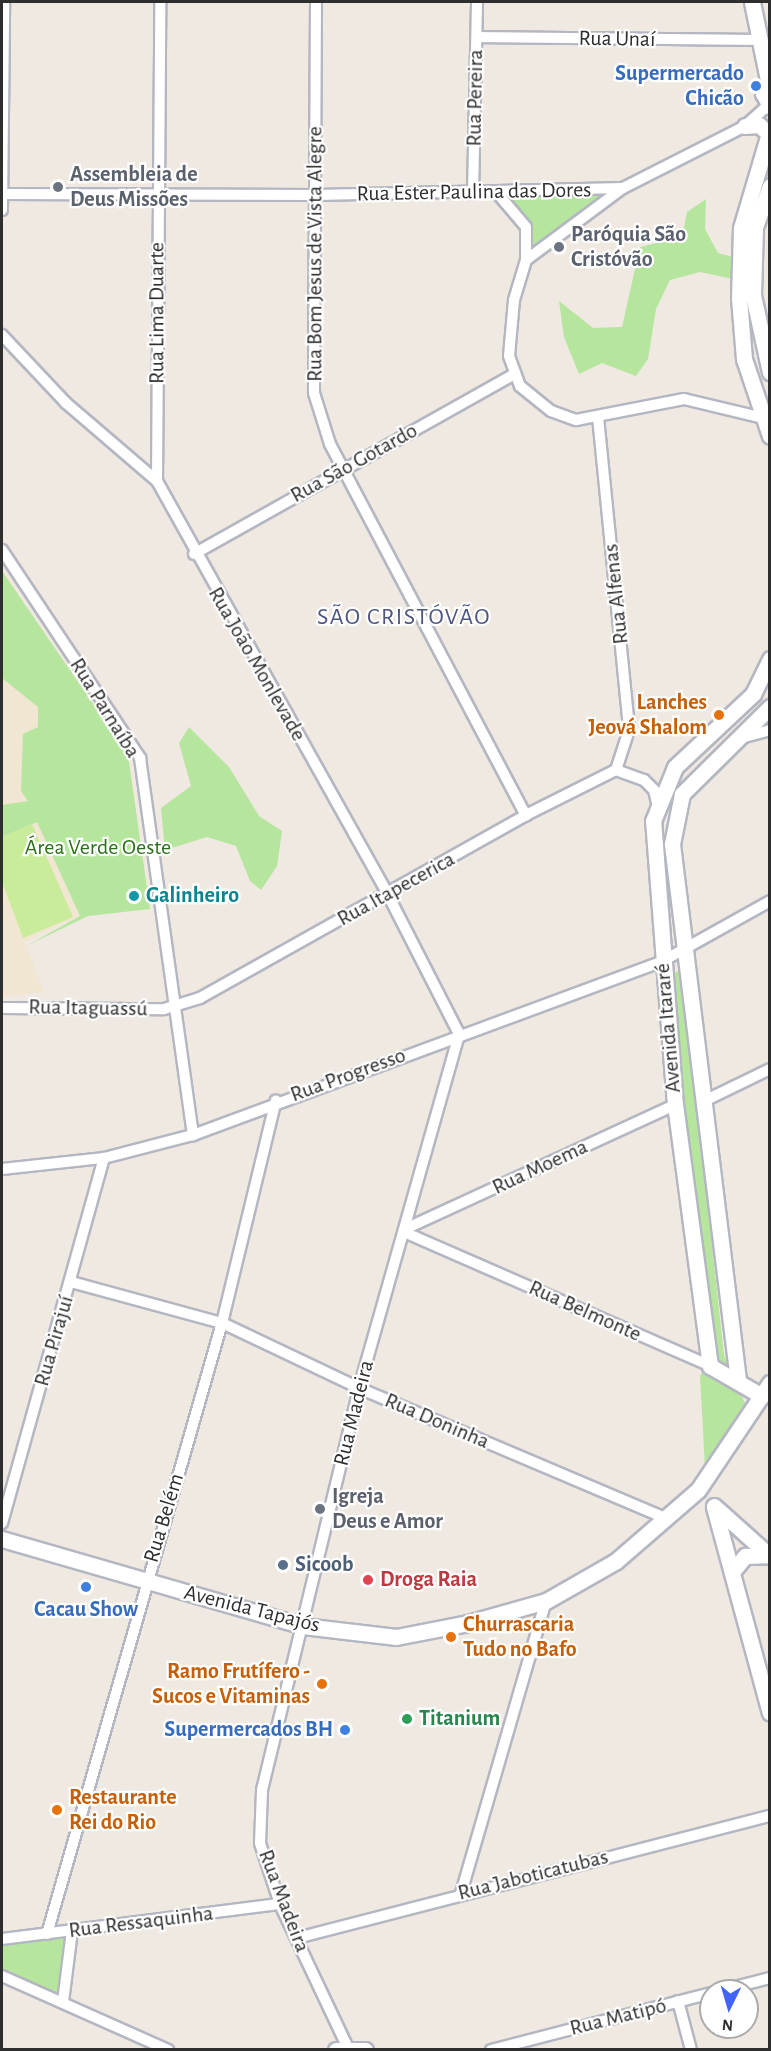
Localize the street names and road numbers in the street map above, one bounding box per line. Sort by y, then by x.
street label: Rua Unaí [578,25,656,53]
street label: Rua Pereira [461,49,489,147]
street label: Rua Bom Jesus de Vista Alegre [302,126,328,382]
street label: Rua Ester Paulina das Dores [356,177,592,207]
street label: Rua Lima Duarte [144,242,170,384]
street label: Rua São Gotardo [286,417,422,509]
street label: Rua Alfenas [598,542,634,646]
street label: Rua João Monlevade [202,582,312,746]
street label: Rua Parnaíba [64,653,146,763]
street label: Rua Itapecerica [333,846,459,932]
street label: Avenida Itararé [649,962,687,1094]
street label: Rua Itaguassú [28,994,148,1022]
street label: Rua Progresso [287,1042,409,1108]
street label: Rua Moema [488,1133,592,1201]
street label: Rua Belmonte [525,1274,645,1348]
street label: Rua Pirajuí [28,1293,80,1389]
street label: Rua Madeira [328,1357,380,1469]
street label: Rua Doninha [381,1387,493,1455]
street label: Rua Belém [138,1470,190,1566]
street label: Avenida Tapajós [181,1579,323,1639]
street label: Rua Jaboticatubas [455,1844,611,1906]
street label: Rua Madeira [252,1846,316,1956]
street label: Rua Ressaquinha [67,1900,215,1944]
street label: Rua Matipó [567,1992,669,2042]

